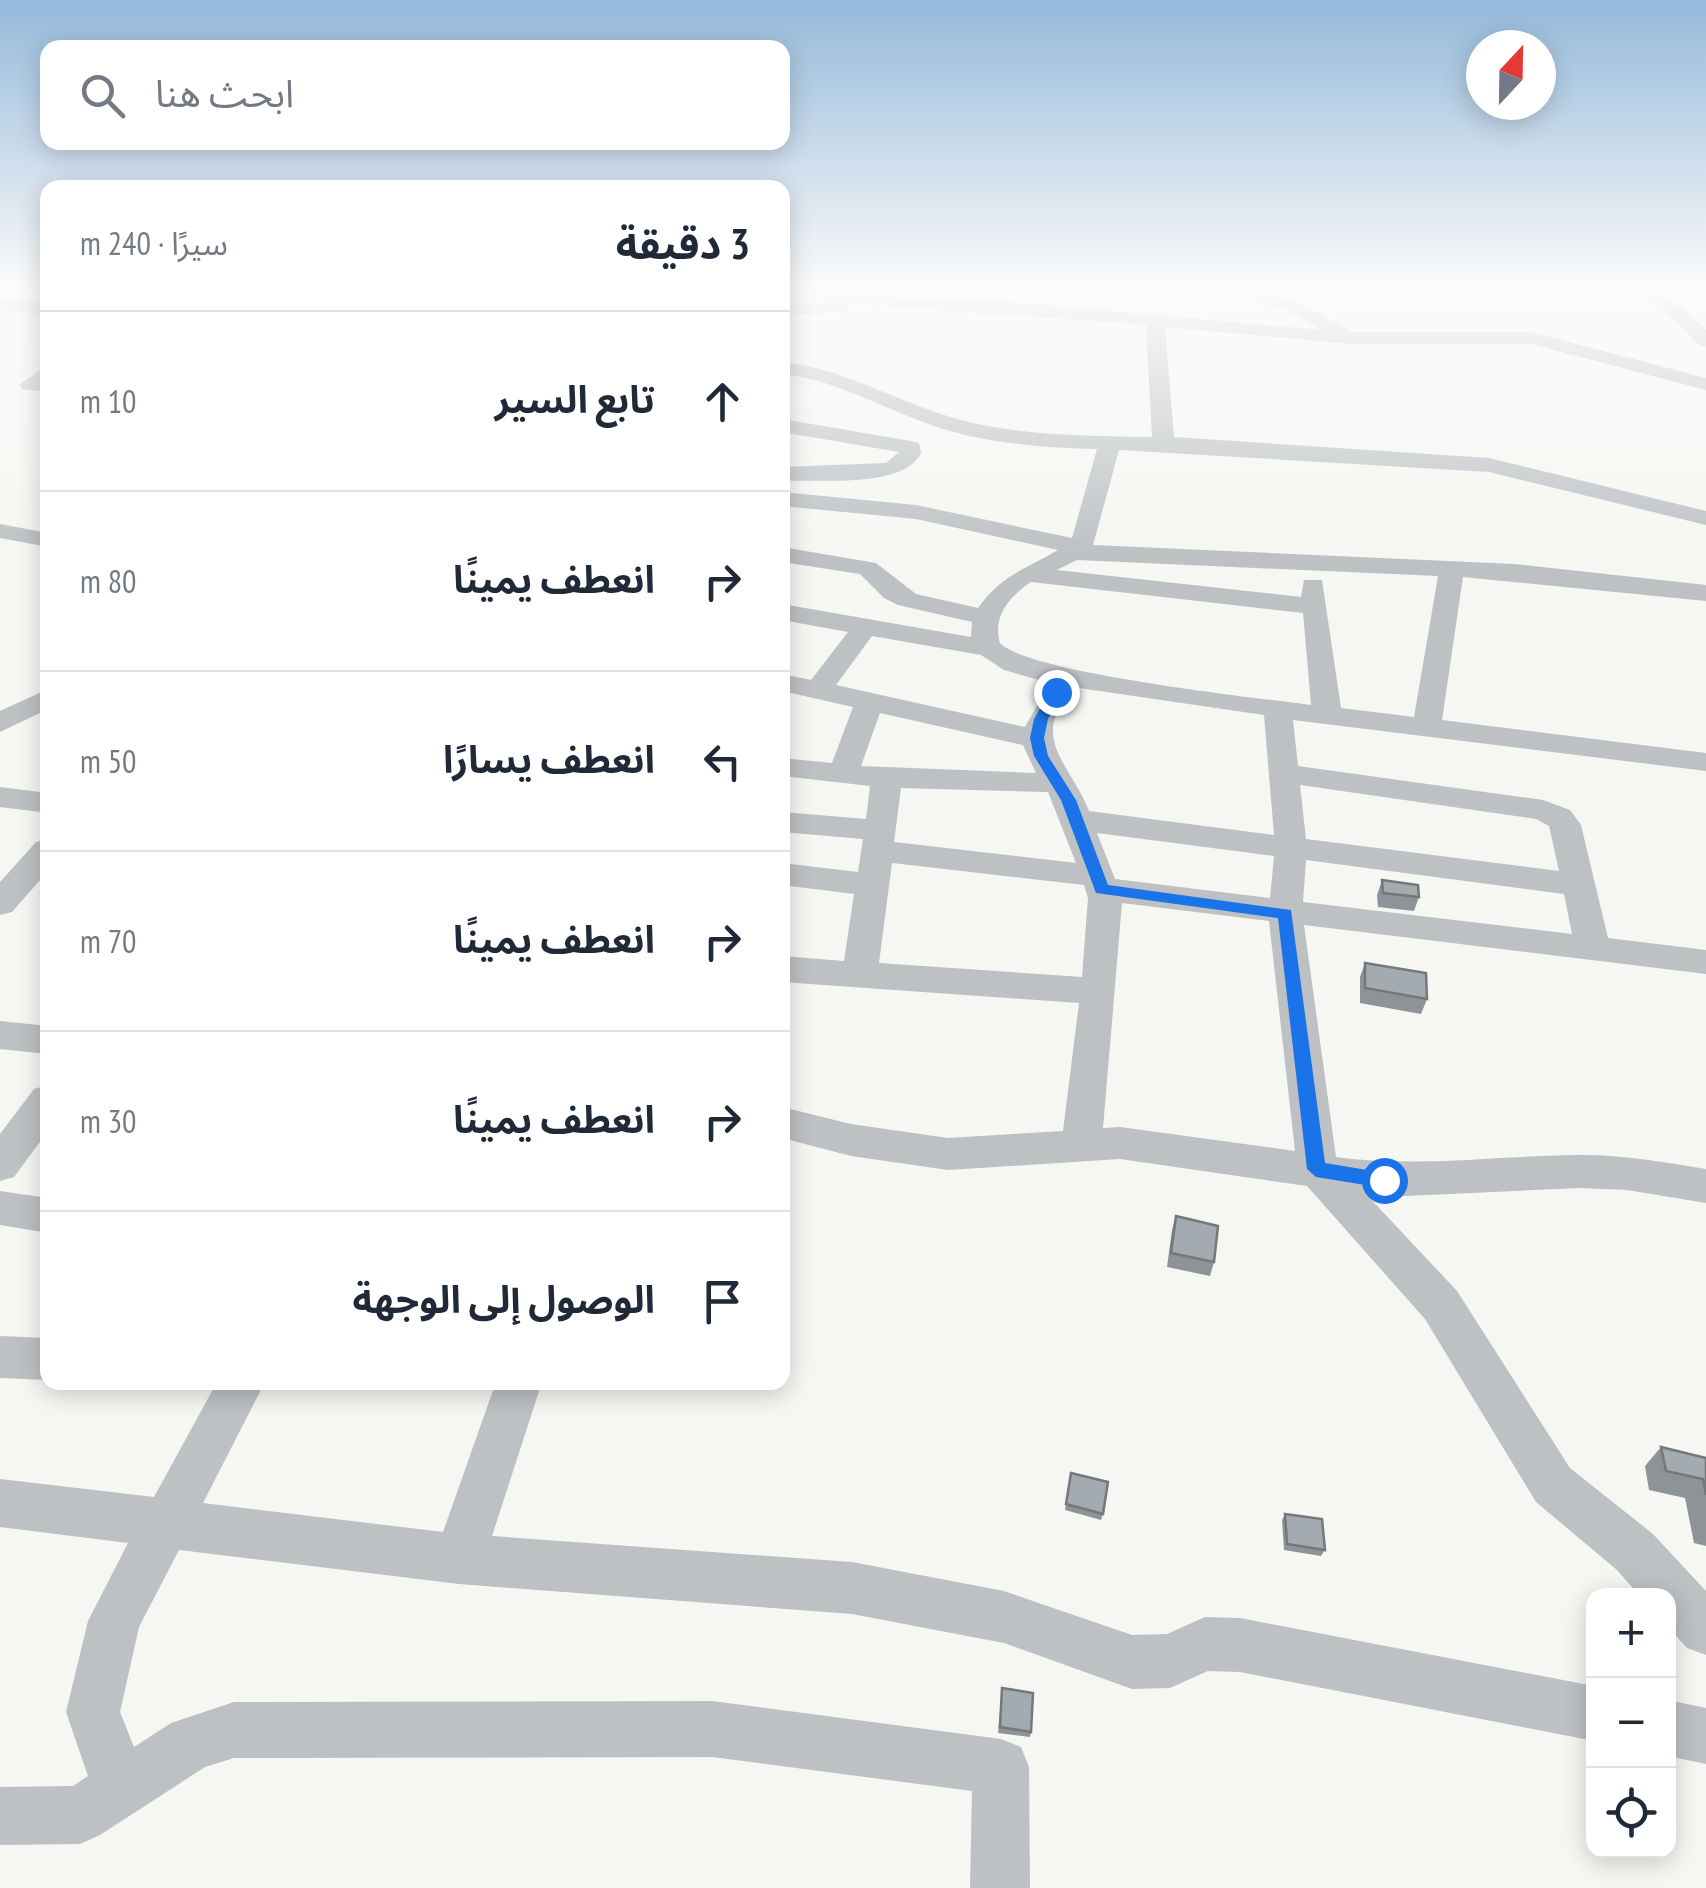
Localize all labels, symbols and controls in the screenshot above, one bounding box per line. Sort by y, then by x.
north arrow [1466,30,1556,120]
search box [40,40,790,150]
icon: search [75,68,130,123]
text: ابحث هنا [155,68,294,117]
text: 3 دقيقة [616,216,750,271]
text: سيرًا · 240 m [80,222,228,264]
text: تابع السير [495,374,655,423]
icon: ahead [695,374,750,429]
text: 10 m [80,380,136,422]
text: انعطف يمينًا [453,554,655,603]
icon: right [695,554,750,609]
text: 80 m [80,560,136,602]
route end [1034,670,1080,716]
text: انعطف يسارًا [443,734,655,783]
icon: left [695,734,750,789]
text: 50 m [80,740,136,782]
text: انعطف يمينًا [453,914,655,963]
icon: right [695,914,750,969]
text: 70 m [80,920,136,962]
text: انعطف يمينًا [453,1094,655,1143]
icon: right [695,1094,750,1149]
text: 30 m [80,1100,136,1142]
route start [1362,1158,1408,1204]
text: الوصول إلى الوجهة [352,1274,655,1323]
icon: arrive [695,1274,750,1329]
map controls [1586,1588,1676,1858]
button: + [1586,1588,1676,1678]
button: − [1586,1678,1676,1768]
button: locate [1586,1768,1676,1858]

